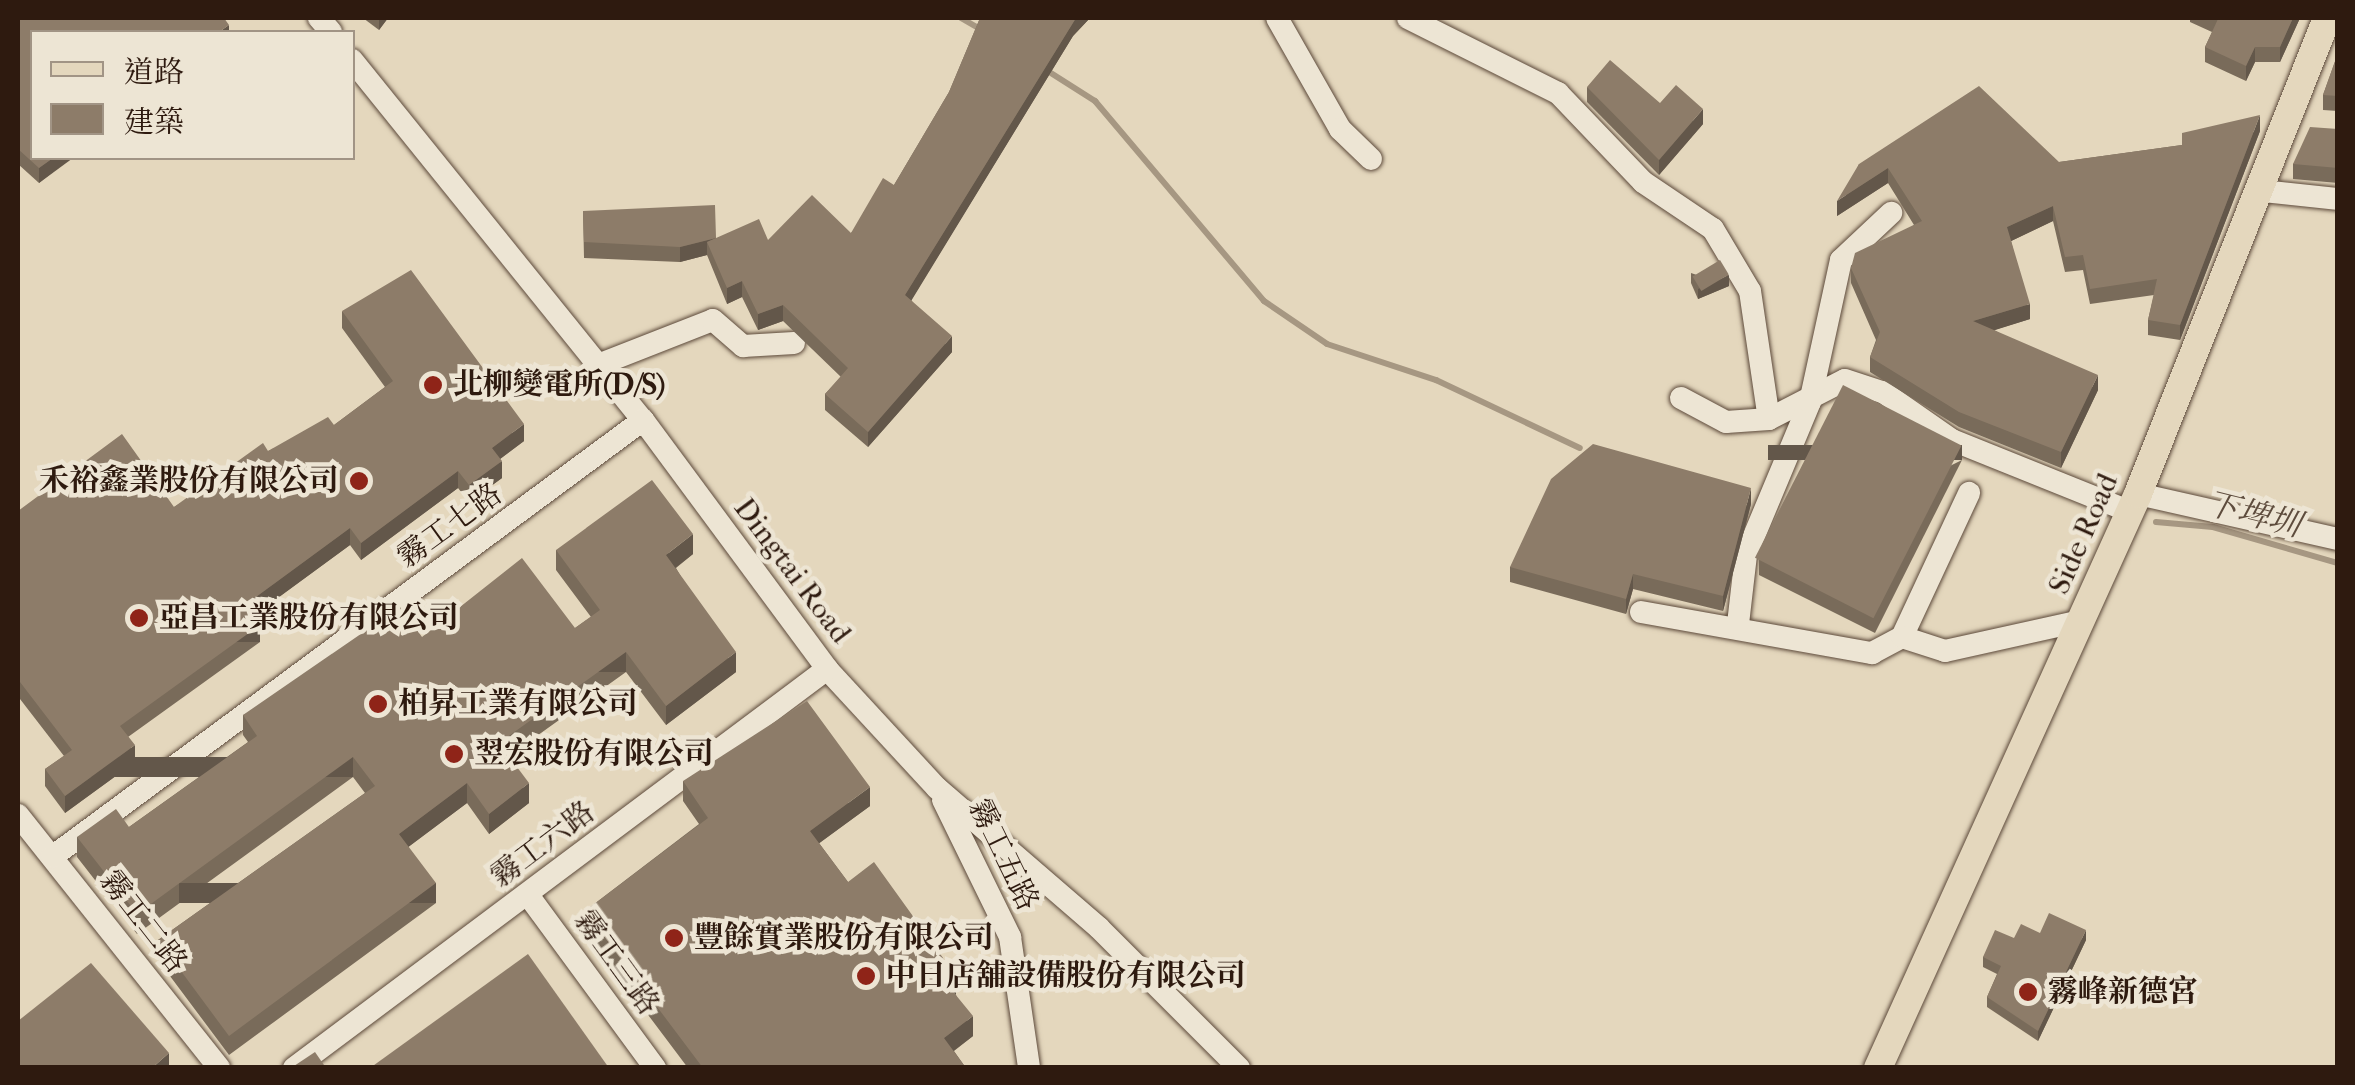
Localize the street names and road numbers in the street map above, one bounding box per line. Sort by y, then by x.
street label: Side Road [2041,468,2127,600]
street label: 霧工七路 [391,476,509,576]
street label: Dingtai Road [726,491,858,651]
street label: 霧工五路 [961,793,1045,917]
street label: 霧工六路 [484,795,602,895]
street label: 霧工二路 [92,864,194,980]
street label: 霧工三路 [566,904,666,1022]

